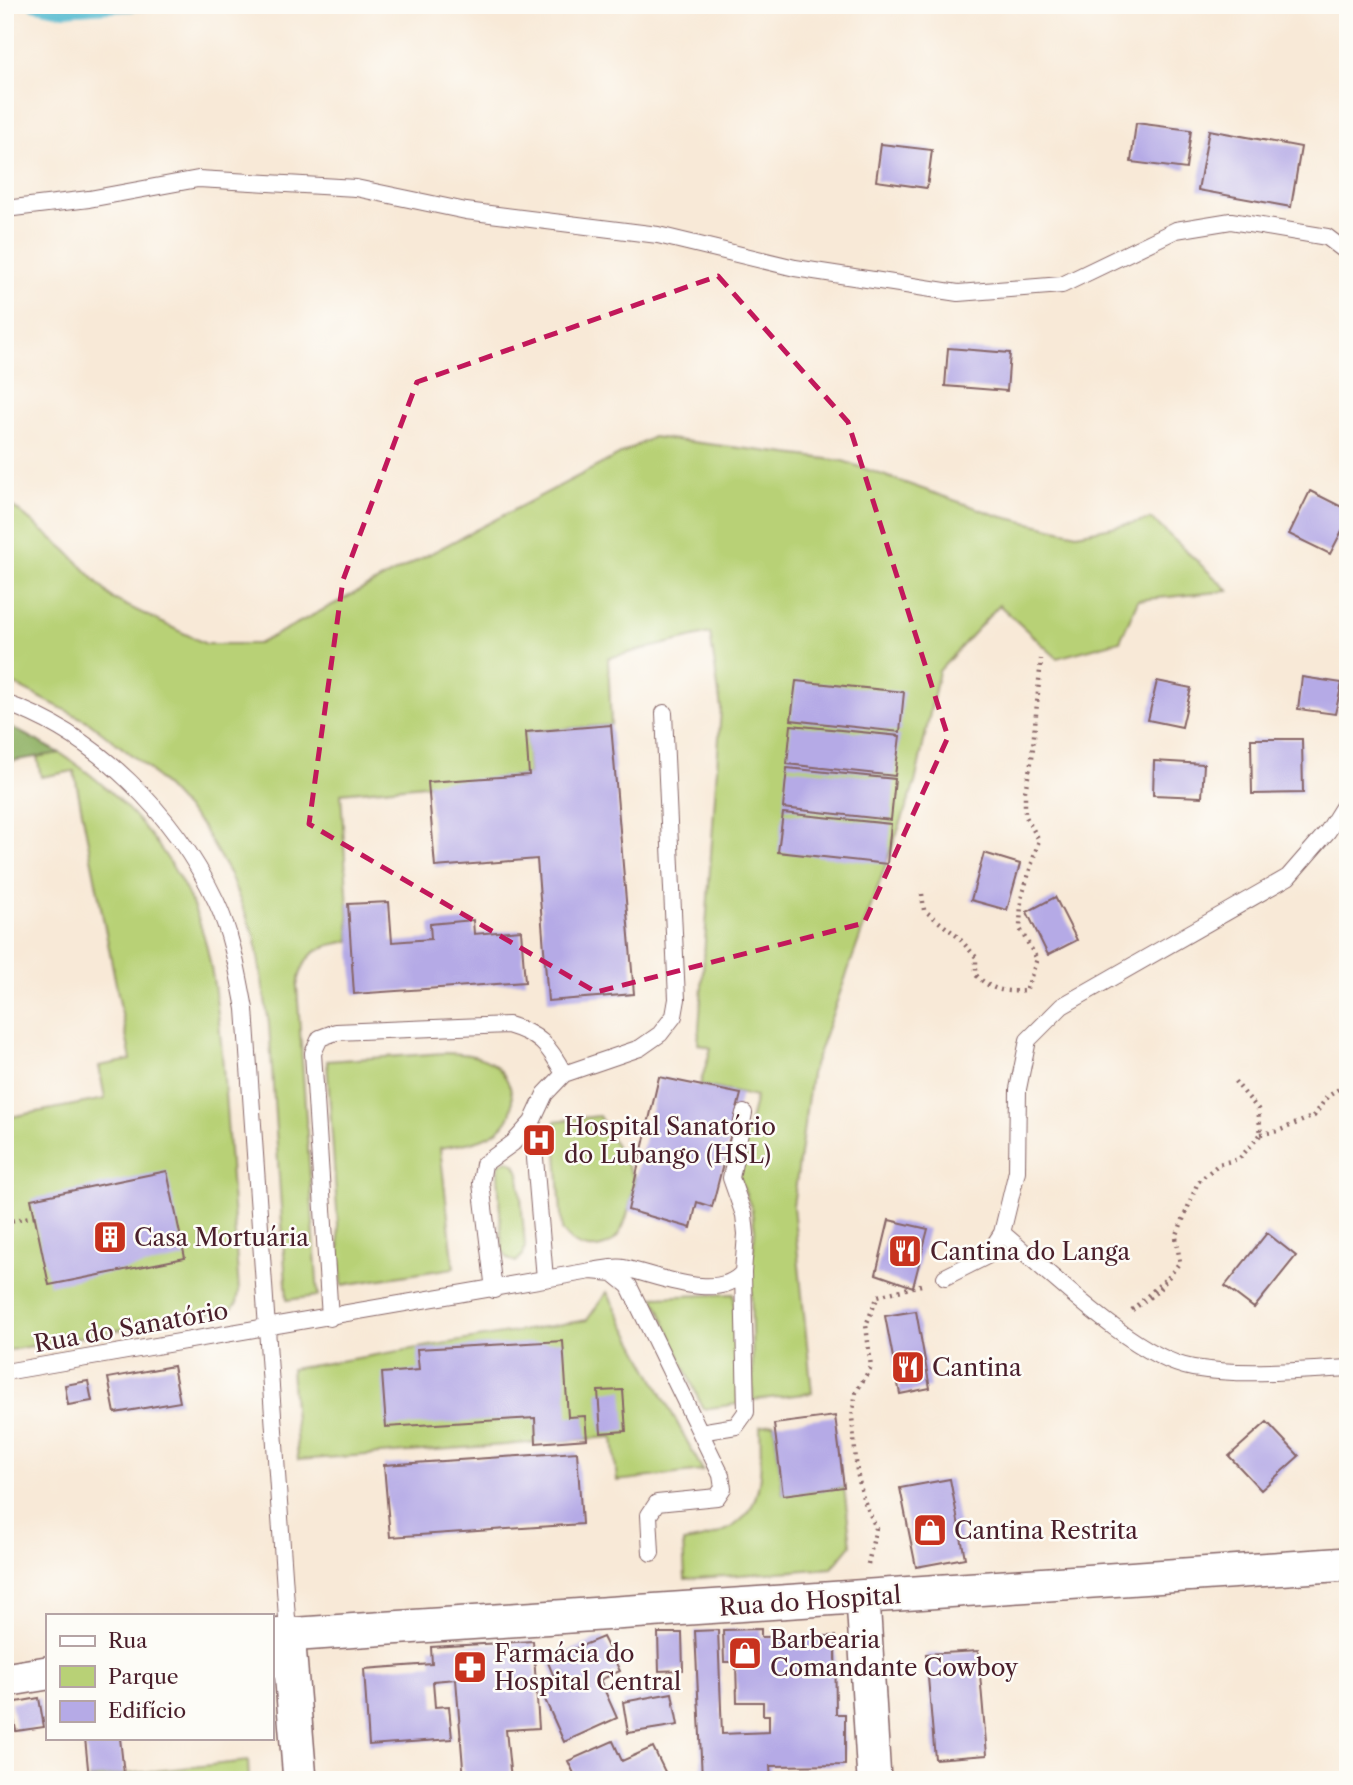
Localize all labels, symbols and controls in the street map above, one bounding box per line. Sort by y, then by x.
place label: Hospital Sanatório do Lubango (HSL) [564,1112,776,1169]
hospital icon: Hospital Sanatório do Lubango (HSL) [520,1121,558,1159]
building icon: Casa Mortuária [91,1218,129,1256]
place label: Casa Mortuária [134,1223,309,1252]
restaurant icon: Cantina do Langa [886,1232,924,1270]
place label: Cantina do Langa [930,1237,1130,1266]
street label: Rua do Sanatório [32,1296,230,1358]
restaurant icon: Cantina [889,1348,927,1386]
place label: Cantina [932,1353,1022,1382]
shop icon: Cantina Restrita [911,1511,949,1549]
place label: Cantina Restrita [954,1516,1138,1545]
street label: Rua do Hospital [718,1580,902,1622]
legend [46,1614,273,1740]
place label: Barbearia Comandante Cowboy [770,1625,1019,1682]
text: Rua [108,1628,148,1653]
shop icon: Barbearia Comandante Cowboy [726,1634,764,1672]
place label: Farmácia do Hospital Central [494,1639,681,1696]
pharmacy icon: Farmácia do Hospital Central [451,1648,489,1686]
text: Parque [108,1664,179,1689]
text: Edifício [108,1698,186,1723]

